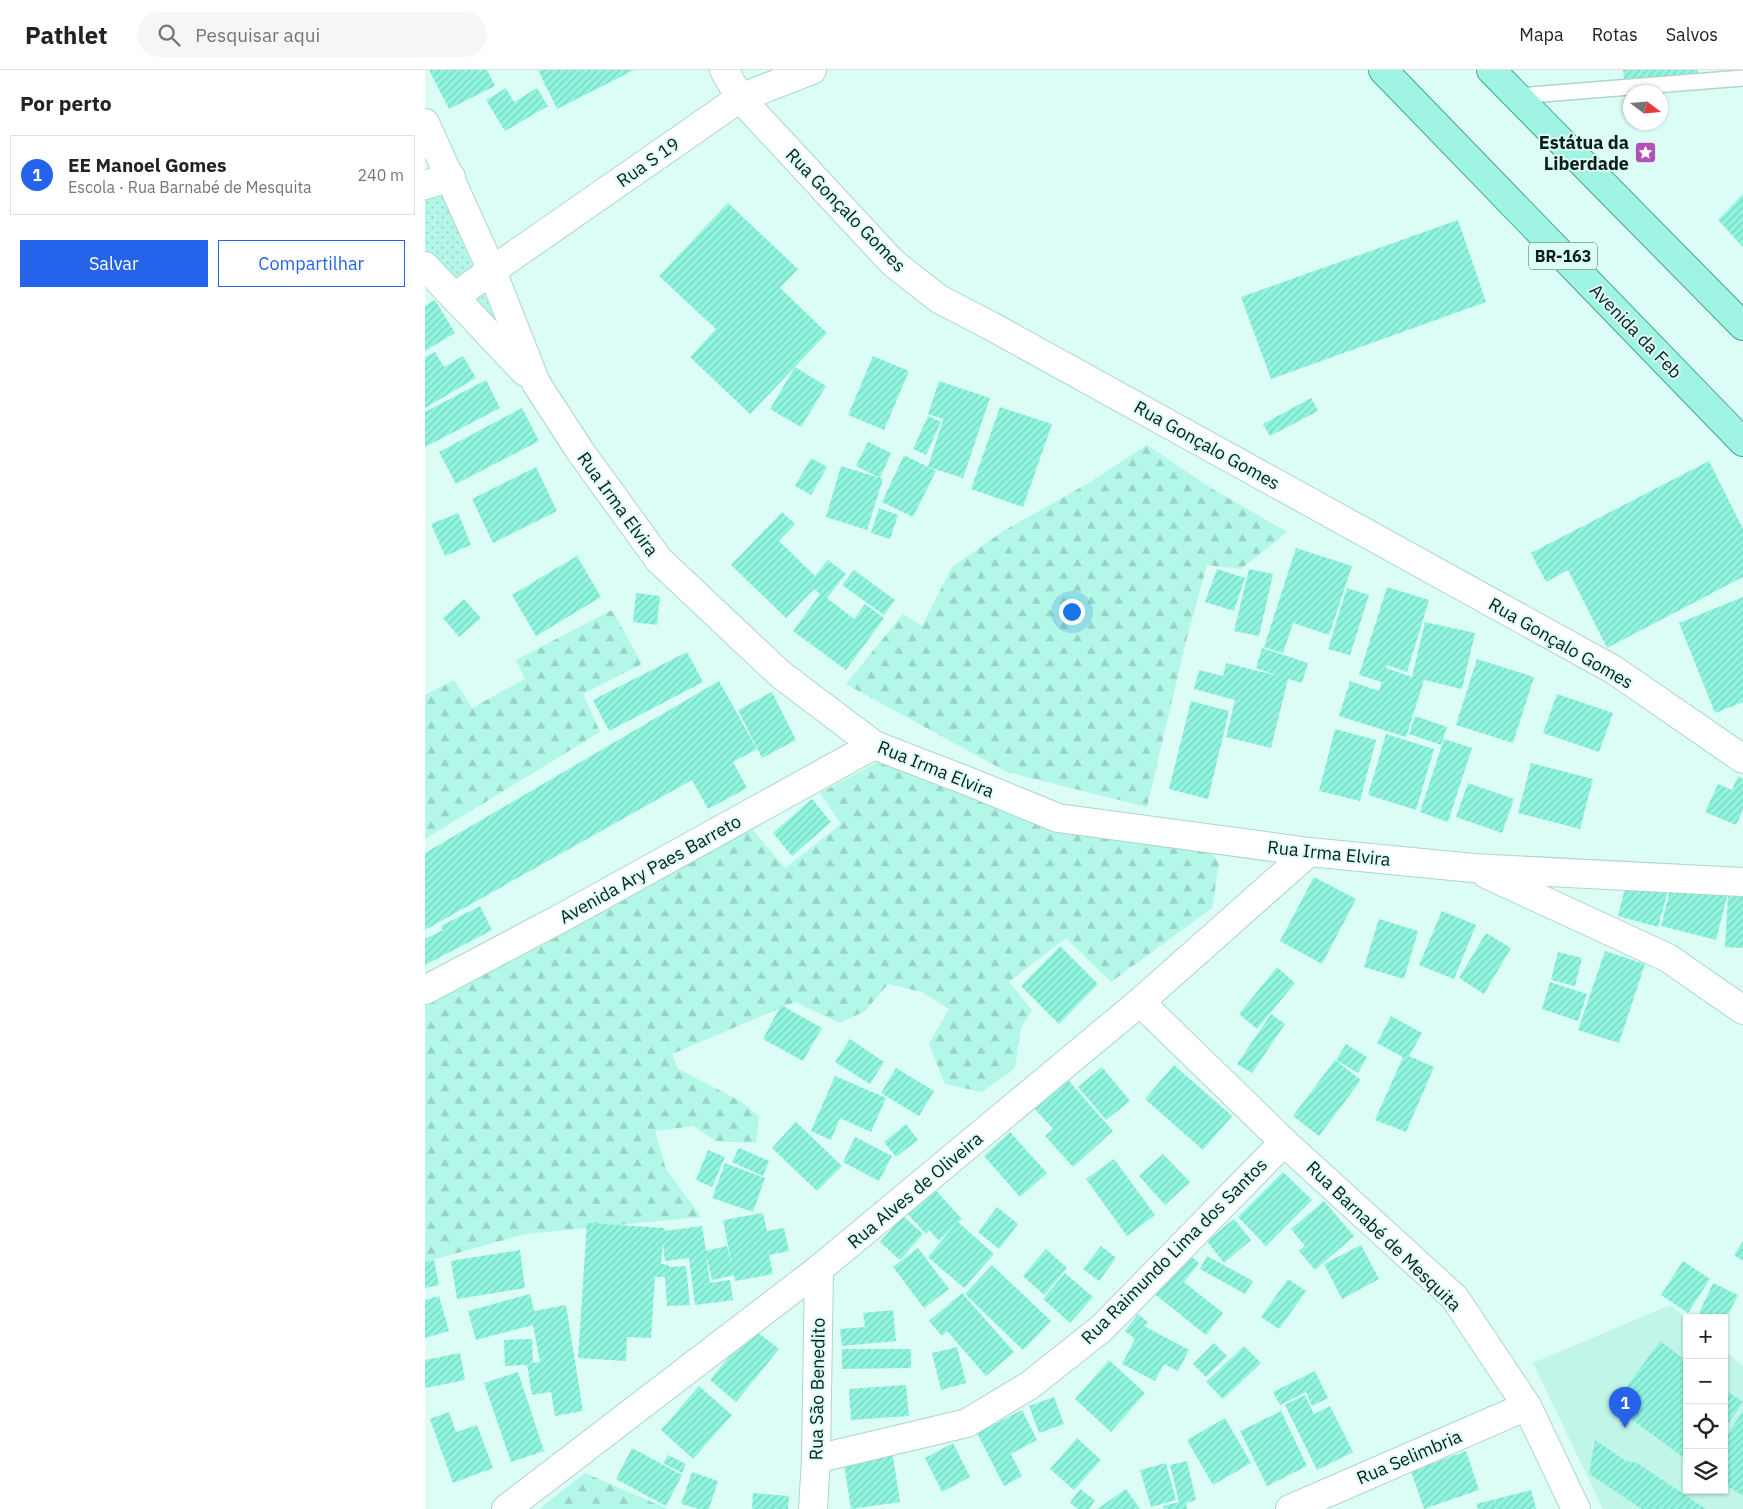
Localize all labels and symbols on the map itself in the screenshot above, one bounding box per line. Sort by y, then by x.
north arrow [1623,85,1668,130]
place label: Estátua da Liberdade [1539,131,1629,175]
street label: Rua S 19 [612,132,684,192]
place icon: Estátua da Liberdade [1633,140,1657,164]
street label: Rua Gonçalo Gomes [781,143,911,277]
road number: BR-163 [1529,242,1597,270]
street label: Avenida da Feb [1585,279,1687,383]
street label: Rua Gonçalo Gomes [1130,395,1284,495]
street label: Rua Irma Elvira [572,447,664,561]
street label: Rua Gonçalo Gomes [1485,592,1637,694]
your location [1059,599,1085,625]
street label: Rua Irma Elvira [874,735,998,803]
street label: Avenida Ary Paes Barreto [555,809,745,929]
street label: Rua Irma Elvira [1266,835,1392,871]
street label: Rua Alves de Oliveira [843,1126,988,1253]
street label: Rua Raimundo Lima dos Santos [1076,1153,1272,1349]
street label: Rua Barnabé de Mesquita [1302,1156,1467,1316]
street label: Rua São Benedito [804,1317,830,1461]
pin: 1 [1609,1387,1641,1428]
street label: Rua Selimbria [1353,1424,1465,1490]

